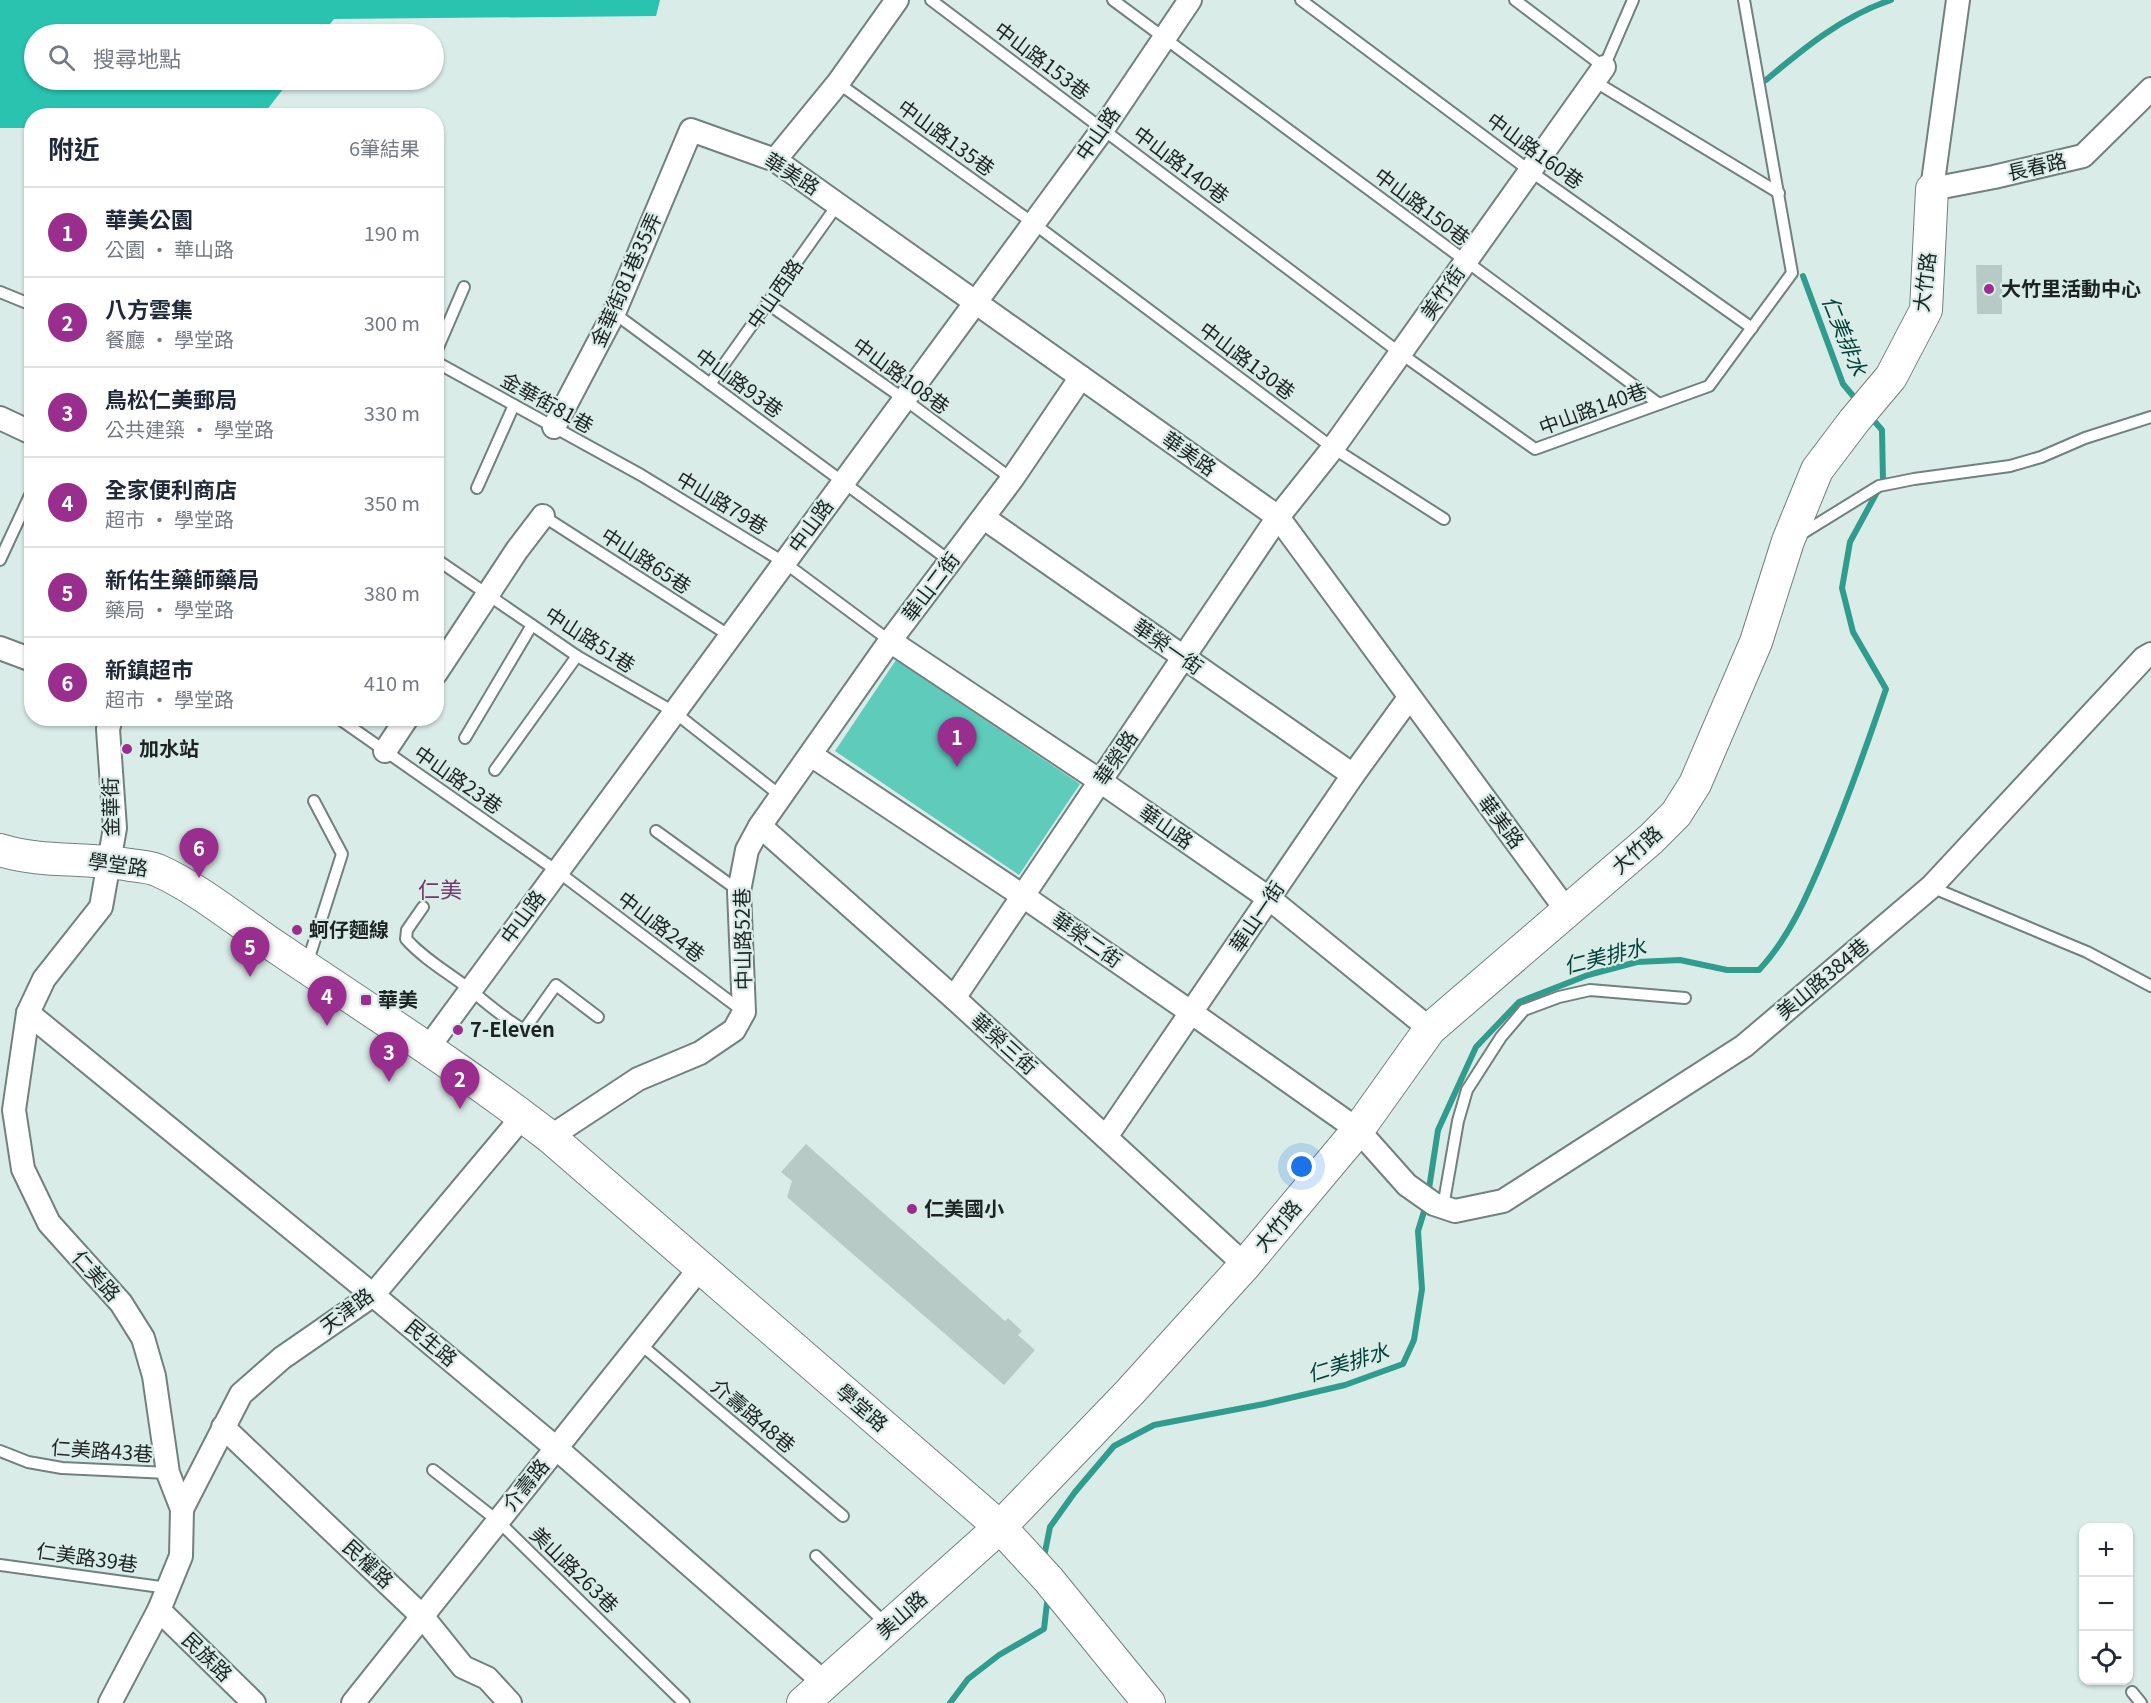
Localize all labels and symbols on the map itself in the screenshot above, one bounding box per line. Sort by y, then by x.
street label: 中山路153巷 [989,14,1097,105]
street label: 中山路135巷 [893,92,1001,182]
street label: 中山路 [1068,100,1126,166]
street label: 中山路160巷 [1482,105,1590,195]
street label: 中山路140巷 [1128,118,1236,209]
street label: 華美路 [760,145,826,201]
street label: 長春路 [2004,145,2069,186]
street label: 中山路150巷 [1369,160,1477,251]
street label: 金華街81巷35弄 [582,208,667,351]
street label: 大竹路 [1905,250,1942,313]
street label: 中山西路 [739,252,809,334]
street label: 美竹街 [1413,259,1471,325]
place label: 大竹里活動中心 [2001,273,2141,302]
marker: 大竹里活動中心 [1982,282,1996,296]
water label: 仁美排水 [1816,291,1876,381]
street label: 中山路130巷 [1194,314,1302,405]
street label: 中山路108巷 [848,330,956,420]
street label: 中山路93巷 [690,340,790,424]
street label: 金華街81巷 [496,364,599,439]
street label: 中山路140巷 [1534,375,1651,441]
street label: 華美路 [1157,424,1223,482]
street label: 中山路79巷 [672,463,774,540]
street label: 中山路 [780,492,839,558]
street label: 中山路65巷 [596,520,698,600]
street label: 華山二街 [894,545,965,627]
street label: 中山路51巷 [540,599,642,679]
street label: 華榮一街 [1128,611,1210,681]
pin: 1 [938,718,976,767]
street label: 華榮路 [1086,724,1144,790]
place label: 加水站 [139,733,199,762]
street label: 中山路23巷 [409,738,509,820]
marker: 加水站 [120,742,134,756]
street label: 金華街 [94,777,125,837]
street label: 華美路 [1473,788,1532,854]
street label: 華山路 [1134,797,1200,855]
street label: 大竹路 [1604,818,1668,880]
pin: 6 [180,828,218,878]
street label: 學堂路 [86,845,150,882]
district label: 仁美 [418,872,462,904]
street label: 華山一街 [1221,875,1290,957]
street label: 中山路 [492,883,551,949]
street label: 中山路24巷 [612,883,711,968]
street label: 中山路52巷 [726,888,757,990]
street label: 華榮二街 [1047,904,1129,974]
place label: 蚵仔麵線 [309,914,389,943]
marker: 蚵仔麵線 [290,923,304,937]
pin: 5 [230,928,270,977]
water label: 仁美排水 [1560,930,1650,980]
street label: 美山路384巷 [1769,930,1875,1025]
pin: 4 [308,976,346,1026]
place label: 華美 [378,984,418,1013]
marker: 華美 [359,993,373,1007]
street label: 華榮三街 [966,1005,1044,1080]
place label: 7-Eleven [470,1014,555,1043]
marker: 7-Eleven [451,1023,465,1037]
pin: 3 [370,1032,408,1082]
pin: 2 [440,1060,480,1109]
your location [1287,1152,1316,1181]
place label: 仁美國小 [924,1193,1004,1222]
street label: 大竹路 [1246,1193,1307,1257]
marker: 仁美國小 [905,1202,919,1216]
street label: 仁美路 [66,1243,128,1307]
street label: 天津路 [313,1280,379,1339]
street label: 民生路 [400,1311,464,1372]
water label: 仁美排水 [1303,1334,1393,1388]
street label: 介壽路48巷 [705,1371,802,1459]
street label: 學堂路 [831,1376,895,1437]
street label: 仁美路43巷 [50,1431,154,1468]
street label: 介壽路 [495,1452,555,1516]
street label: 美山路263巷 [524,1519,626,1619]
street label: 民權路 [337,1532,401,1594]
street label: 仁美路39巷 [35,1535,140,1578]
street label: 美山路 [869,1583,933,1645]
street label: 民族路 [176,1625,240,1687]

